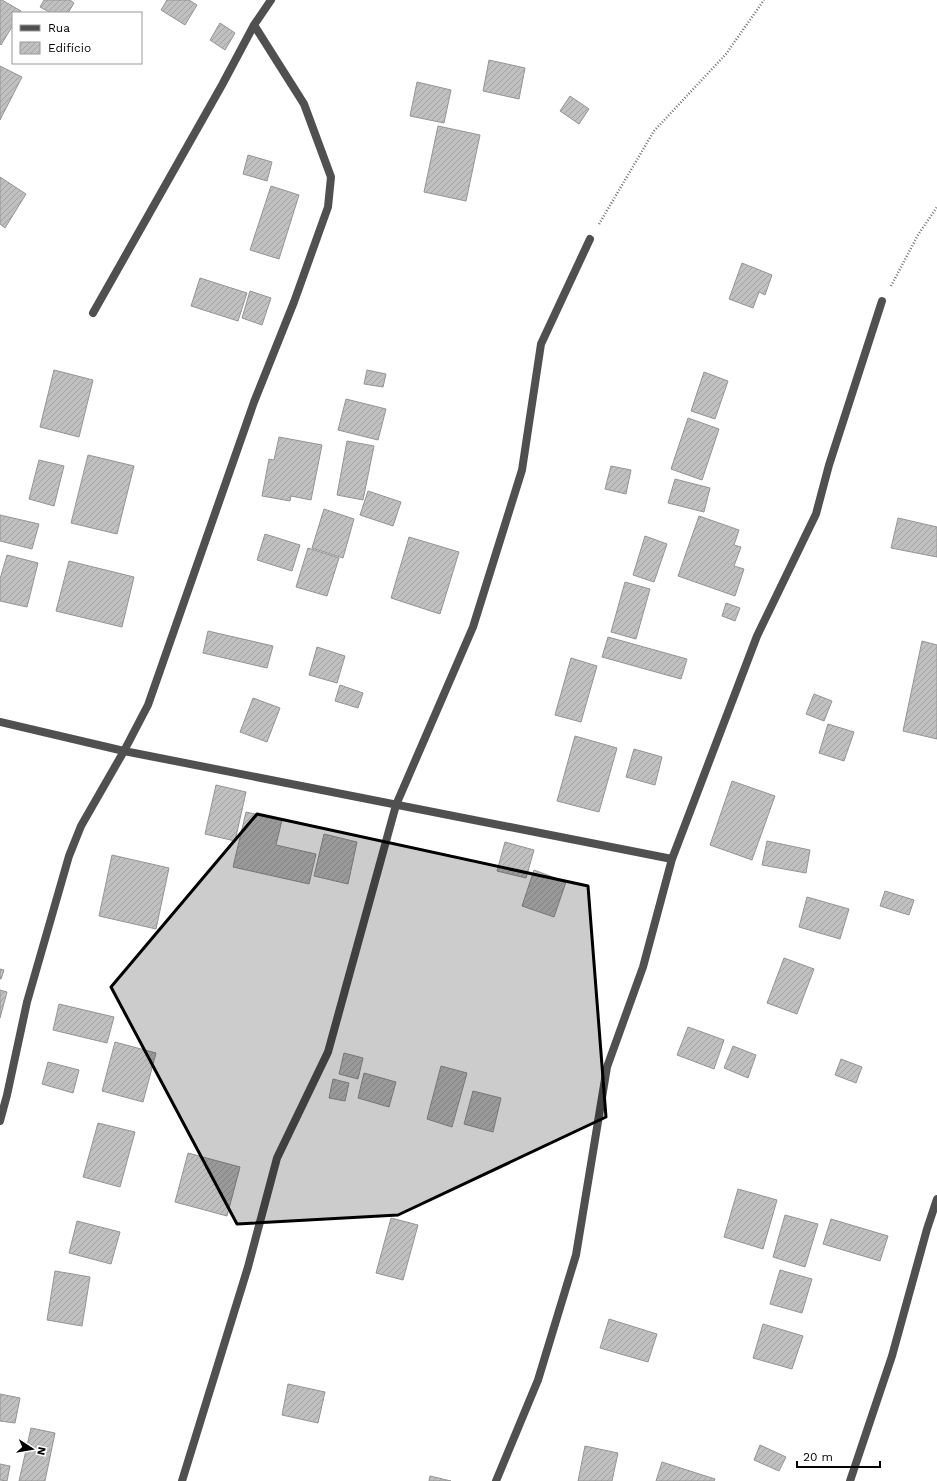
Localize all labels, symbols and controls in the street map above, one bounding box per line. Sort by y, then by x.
legend [12,12,142,64]
text: Rua [48,21,70,35]
text: Edifício [48,41,91,55]
north arrow [12,1429,52,1469]
scale bar [797,1443,880,1469]
text: N [34,1446,48,1456]
text: 20 m [803,1450,833,1464]

